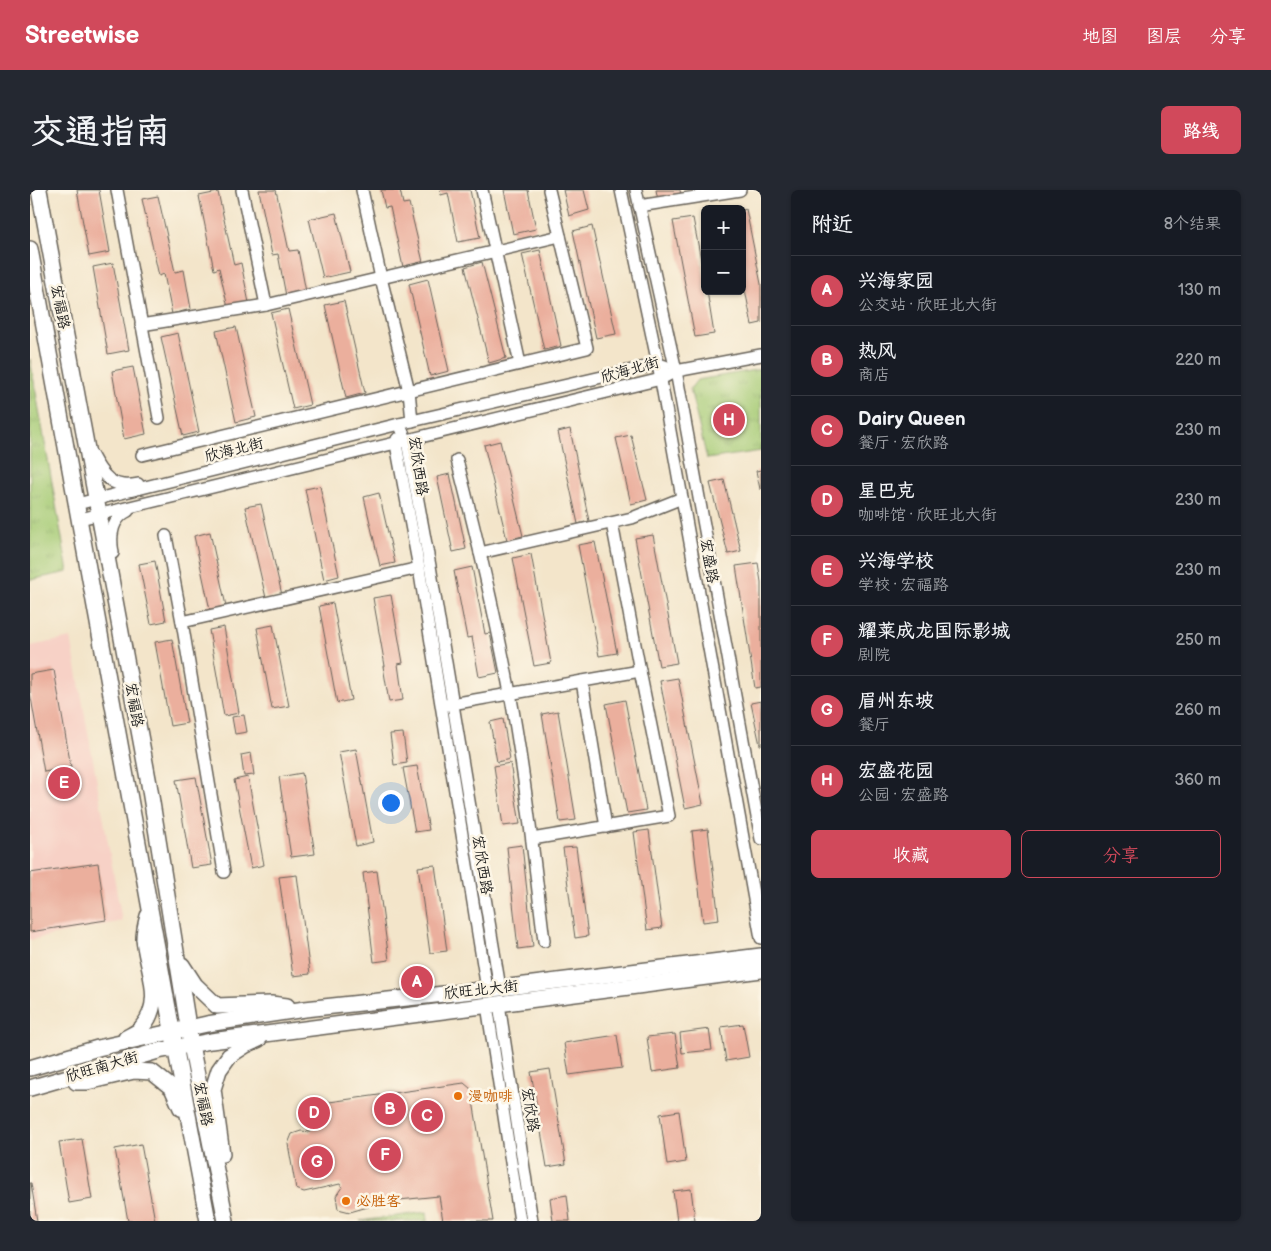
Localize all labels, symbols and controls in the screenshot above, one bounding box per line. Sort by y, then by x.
text: Streetwise [25,21,139,50]
text: 地图 [1082,26,1118,47]
text: 图层 [1146,26,1182,47]
text: 分享 [1210,26,1246,47]
button: 路线 [1161,106,1241,154]
text: 交通指南 [30,111,170,154]
map controls [701,205,746,295]
button: + [701,205,746,250]
text: 附近 [811,212,853,237]
text: 8个结果 [1164,215,1221,234]
button: − [701,250,746,295]
text: 兴海家园 [858,270,934,293]
text: A [822,281,832,300]
text: 130 m [1178,281,1221,300]
street label: 宏福路 [46,283,74,331]
text: 公交站 · 欣旺北大街 [858,296,996,315]
text: 热风 [858,340,896,363]
text: B [821,351,833,370]
text: 220 m [1175,351,1221,370]
street label: 欣海北街 [599,353,661,387]
text: 商店 [858,366,890,385]
pin: H [713,401,745,439]
text: Dairy Queen [858,408,965,431]
text: C [821,421,833,440]
text: 230 m [1175,421,1221,440]
street label: 欣海北街 [203,434,265,466]
text: 餐厅 · 宏欣路 [858,434,948,453]
street label: 宏欣西路 [404,435,432,497]
text: 星巴克 [858,480,915,503]
text: D [821,491,833,510]
text: 230 m [1175,491,1221,510]
text: 咖啡馆 · 欣旺北大街 [858,506,996,525]
street label: 宏盛路 [696,537,722,585]
text: 兴海学校 [858,550,934,573]
text: E [822,561,832,580]
text: 230 m [1175,561,1221,580]
text: 学校 · 宏福路 [858,576,948,595]
text: 耀莱成龙国际影城 [858,620,1010,643]
text: F [822,631,832,650]
text: 250 m [1175,631,1221,650]
text: 剧院 [858,646,890,665]
street label: 宏福路 [121,681,147,729]
text: 眉州东坡 [858,690,934,713]
text: G [821,701,833,720]
text: 260 m [1175,701,1221,720]
text: 餐厅 [858,716,890,735]
text: 宏盛花园 [858,760,934,783]
pin: E [48,764,80,802]
text: H [821,771,833,790]
text: 360 m [1174,771,1221,790]
text: 公园 · 宏盛路 [858,786,948,805]
your location [378,790,404,816]
button: 收藏 [811,830,1011,878]
button: 分享 [1021,830,1221,878]
street label: 宏欣西路 [468,834,496,896]
pin: A [401,963,433,1001]
street label: 欣旺北大街 [443,977,519,1003]
street label: 欣旺南大街 [63,1048,141,1086]
street label: 宏福路 [189,1080,217,1128]
street label: 宏欣路 [517,1086,543,1134]
place label: 漫咖啡 [468,1087,513,1106]
pin: B [374,1090,406,1128]
marker: 漫咖啡 [452,1090,464,1102]
pin: D [298,1094,330,1132]
pin: C [411,1097,443,1135]
pin: F [369,1136,401,1174]
pin: G [301,1143,333,1181]
place label: 必胜客 [356,1192,401,1211]
marker: 必胜客 [340,1195,352,1207]

